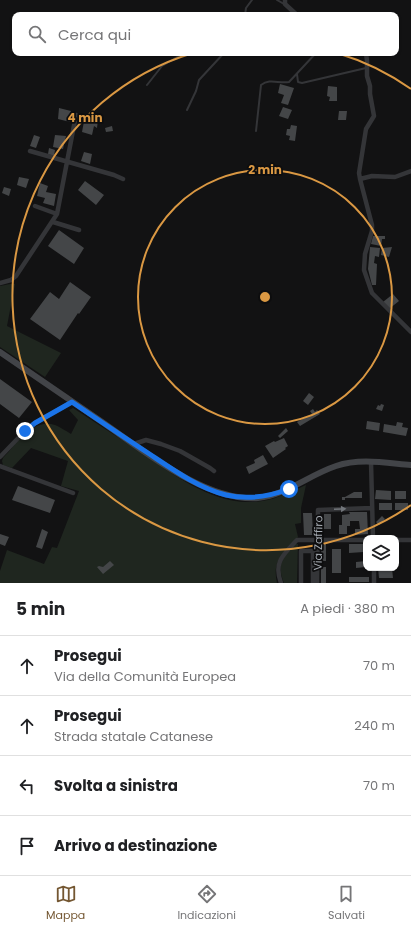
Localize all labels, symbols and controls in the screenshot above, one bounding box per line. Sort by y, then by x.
search box [12,12,399,56]
icon: search [26,23,48,45]
text: Cerca qui [58,24,131,45]
text: 4 min [67,109,103,126]
text: 2 min [248,161,282,178]
centre of rings [258,290,272,304]
route end [16,422,34,440]
route start [280,480,298,498]
one-way arrow [334,506,347,512]
street label: Via Zaffiro [310,515,326,571]
map controls [363,535,399,571]
button: layers [363,535,399,571]
text: 5 min [16,597,65,621]
text: A piedi · 380 m [300,599,395,618]
text: Prosegui [54,645,122,666]
icon: ahead [16,655,38,677]
text: 70 m [363,656,395,675]
text: Via della Comunità Europea [54,667,236,686]
text: Prosegui [54,705,122,726]
icon: ahead [16,715,38,737]
text: 240 m [354,716,395,735]
text: Strada statale Catanese [54,727,213,746]
icon: left [16,775,38,797]
text: Svolta a sinistra [54,775,178,796]
text: 70 m [363,776,395,795]
icon: arrive [16,835,38,857]
text: Arrivo a destinazione [54,835,217,856]
tab: Mappa [46,883,85,924]
tab: Indicazioni [177,883,236,924]
tab: Salvati [328,883,365,924]

